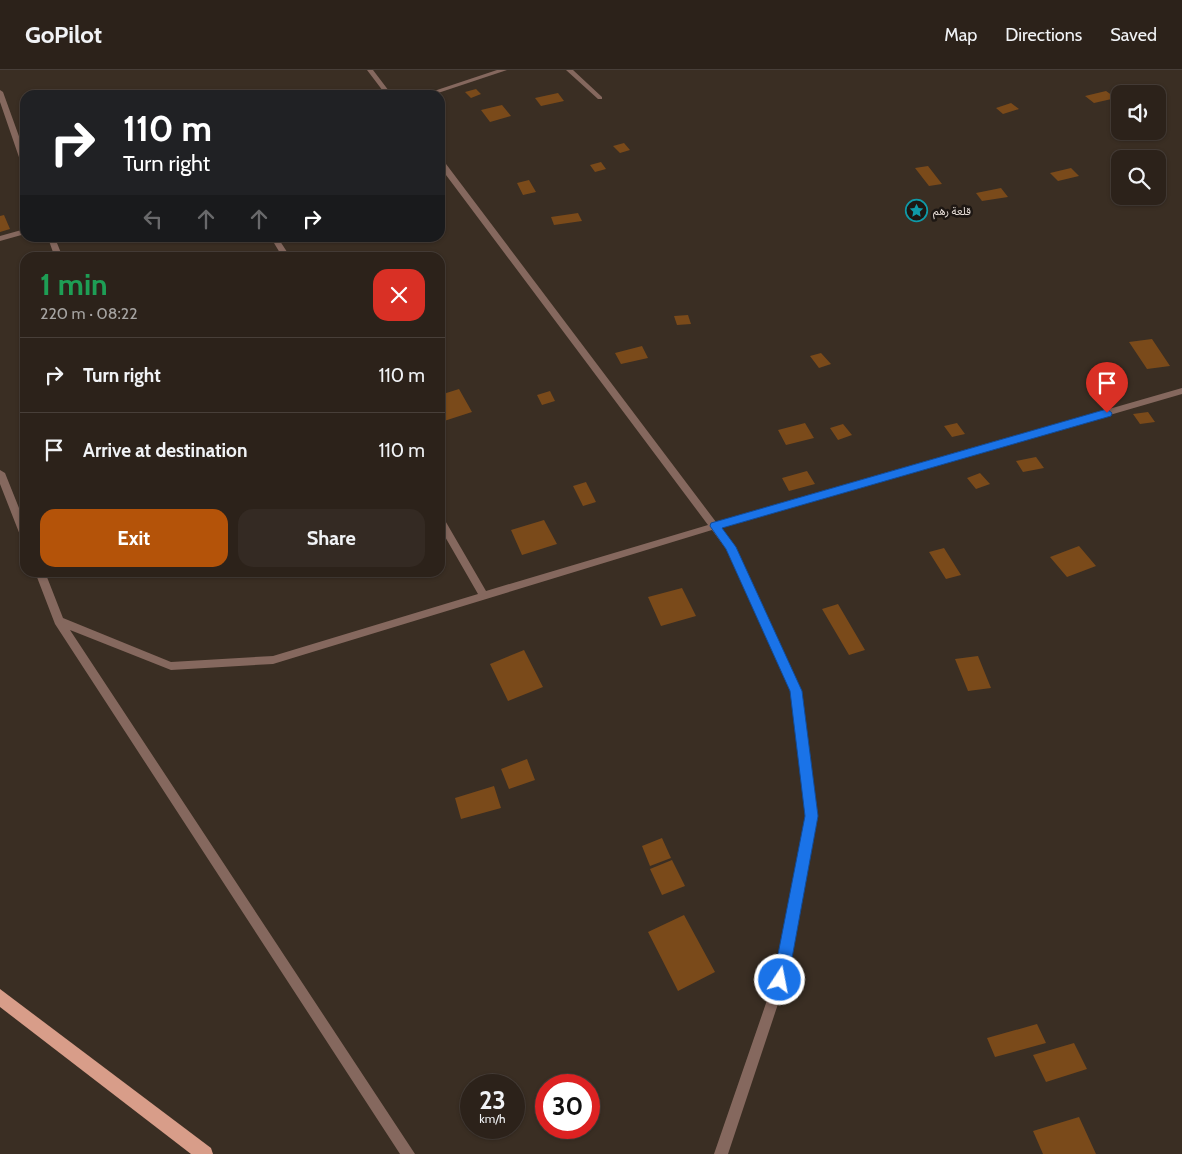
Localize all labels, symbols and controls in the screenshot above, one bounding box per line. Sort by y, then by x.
text: GoPilot [25,20,102,49]
text: Map [944,24,977,46]
text: Directions [1005,24,1082,46]
text: Saved [1110,24,1157,46]
map controls [1111,85,1166,205]
button: sound [1111,85,1166,140]
text: 110 m [123,107,212,150]
icon: right [40,110,105,175]
text: Turn right [123,150,210,177]
button: search [1111,150,1166,205]
place icon: قلعة رهم [905,199,929,223]
place label: قلعة رهم [933,204,971,220]
icon: left [139,205,167,233]
icon: ahead [192,205,220,233]
icon: ahead [245,205,273,233]
icon: right [298,205,326,233]
text: 1 min [40,266,108,303]
button: close [373,269,425,321]
text: 220 m · 08:22 [40,304,138,323]
icon: right [40,361,68,389]
pin [1086,362,1128,413]
text: Turn right [83,364,161,387]
text: 110 m [378,364,425,387]
icon: arrive [1093,369,1121,397]
icon: arrive [40,436,68,464]
text: Arrive at destination [83,439,247,462]
text: 110 m [378,439,425,462]
button: Exit [40,509,228,567]
button: Share [238,509,425,567]
position arrow [753,953,805,1005]
speed limit sign: 30 [535,1074,600,1139]
text: 23 [479,1085,506,1115]
text: km/h [479,1111,506,1126]

